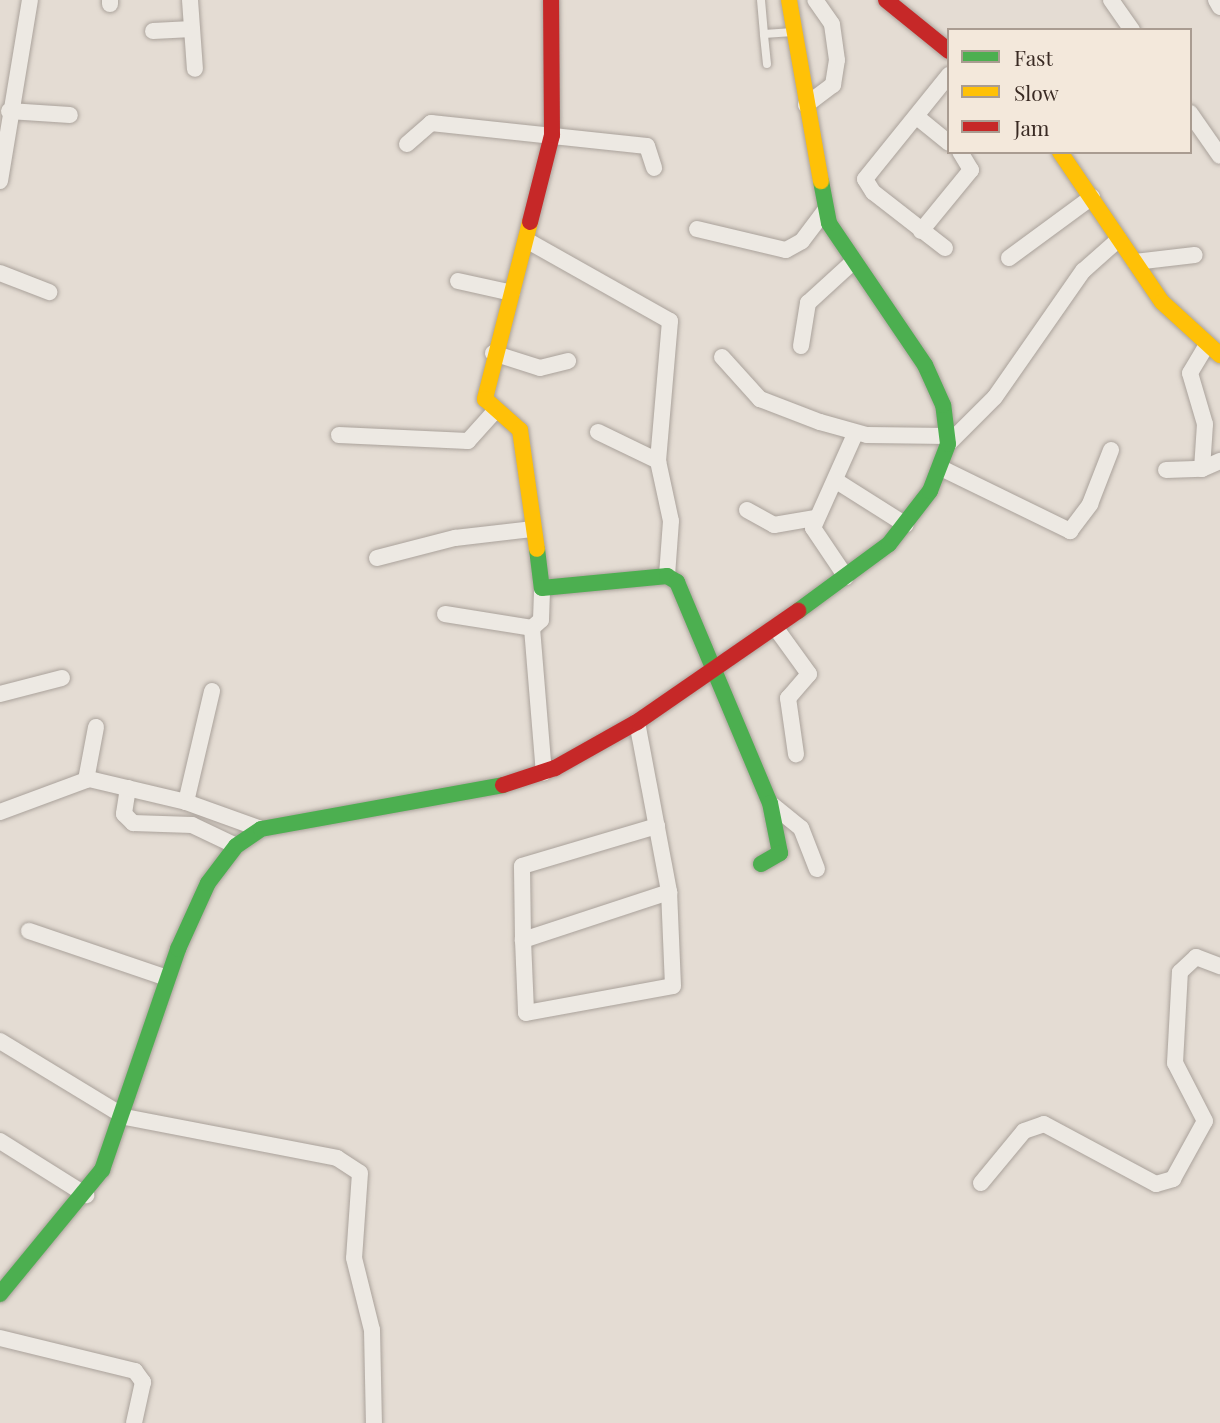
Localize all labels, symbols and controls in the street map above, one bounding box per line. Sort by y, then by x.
legend [947,28,1192,154]
text: Fast [1014,43,1053,71]
text: Slow [1014,78,1059,106]
text: Jam [1014,113,1050,141]

